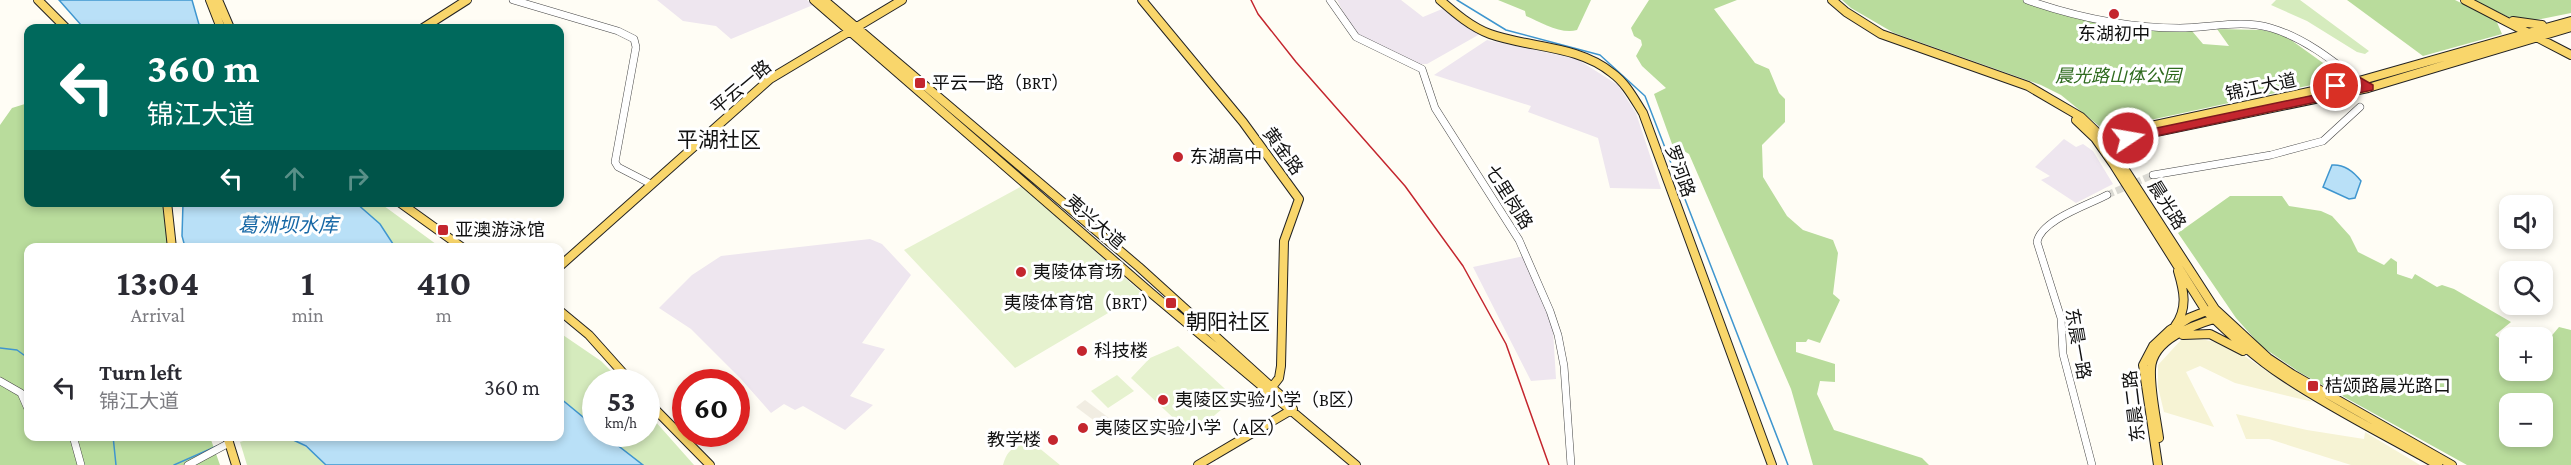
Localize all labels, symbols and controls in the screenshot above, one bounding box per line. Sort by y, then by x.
marker: 东湖初中 [2107,7,2121,21]
place label: 东湖初中 [2078,24,2150,44]
text: 360 m [147,44,260,91]
icon: left [48,48,126,126]
street label: 平云一路 [707,56,775,118]
pin [2310,60,2361,111]
park label: 晨光路山体公园 [2055,66,2184,86]
icon: arrive [2319,69,2352,102]
street label: 锦江大道 [2224,70,2298,104]
place label: 平云一路（BRT） [932,73,1069,93]
marker: 平云一路（BRT） [913,76,927,90]
text: 锦江大道 [147,100,255,130]
position arrow [2096,106,2160,170]
street label: 黄金路 [1259,123,1307,179]
district label: 平湖社区 [677,128,761,152]
street label: 罗河路 [1661,142,1699,200]
place label: 东湖高中 [1190,147,1262,167]
marker: 东湖高中 [1171,150,1185,164]
street label: 七里岗路 [1481,161,1537,233]
icon: left [215,162,248,195]
icon: ahead [278,162,311,195]
icon: right [341,162,374,195]
street label: 晨光路 [2144,177,2190,233]
street label: 夷兴大道 [1061,191,1129,253]
map controls [2499,195,2553,447]
button: sound [2499,195,2553,249]
water label: 葛洲坝水库 [238,214,341,236]
place label: 亚澳游泳馆 [455,220,545,240]
marker: 亚澳游泳馆 [436,223,450,237]
button: search [2499,261,2553,315]
place label: 夷陵体育场 [1033,262,1123,282]
text: 13:04 [117,263,199,303]
text: 1 [301,263,315,303]
text: 410 [417,263,471,303]
marker: 夷陵体育场 [1014,265,1028,279]
place label: 夷陵体育馆（BRT） [1004,293,1159,313]
marker: 夷陵体育馆（BRT） [1164,296,1178,310]
text: Arrival [131,304,185,326]
text: min [292,304,324,326]
text: m [436,304,452,326]
street label: 东晨一路 [2062,307,2094,381]
district label: 朝阳社区 [1186,310,1270,334]
button: + [2499,327,2553,381]
place label: 科技楼 [1094,341,1148,361]
marker: 科技楼 [1075,344,1089,358]
text: Turn left [99,360,182,385]
speed limit sign: 60 [672,369,750,447]
street label: 东晨二路 [2120,369,2148,443]
icon: left [48,371,81,404]
text: 360 m [484,375,540,400]
place label: 桔颂路晨光路口 [2325,376,2451,396]
marker: 桔颂路晨光路口 [2306,379,2320,393]
text: 53 [607,384,635,417]
text: 锦江大道 [99,390,179,412]
place label: 夷陵区实验小学（B区） [1175,390,1365,410]
marker: 夷陵区实验小学（B区） [1156,393,1170,407]
button: − [2499,393,2553,447]
text: km/h [605,415,637,431]
place label: 夷陵区实验小学（A区） [1095,418,1285,438]
marker: 夷陵区实验小学（A区） [1076,421,1090,435]
place label: 教学楼 [987,430,1041,450]
marker: 教学楼 [1046,433,1060,447]

